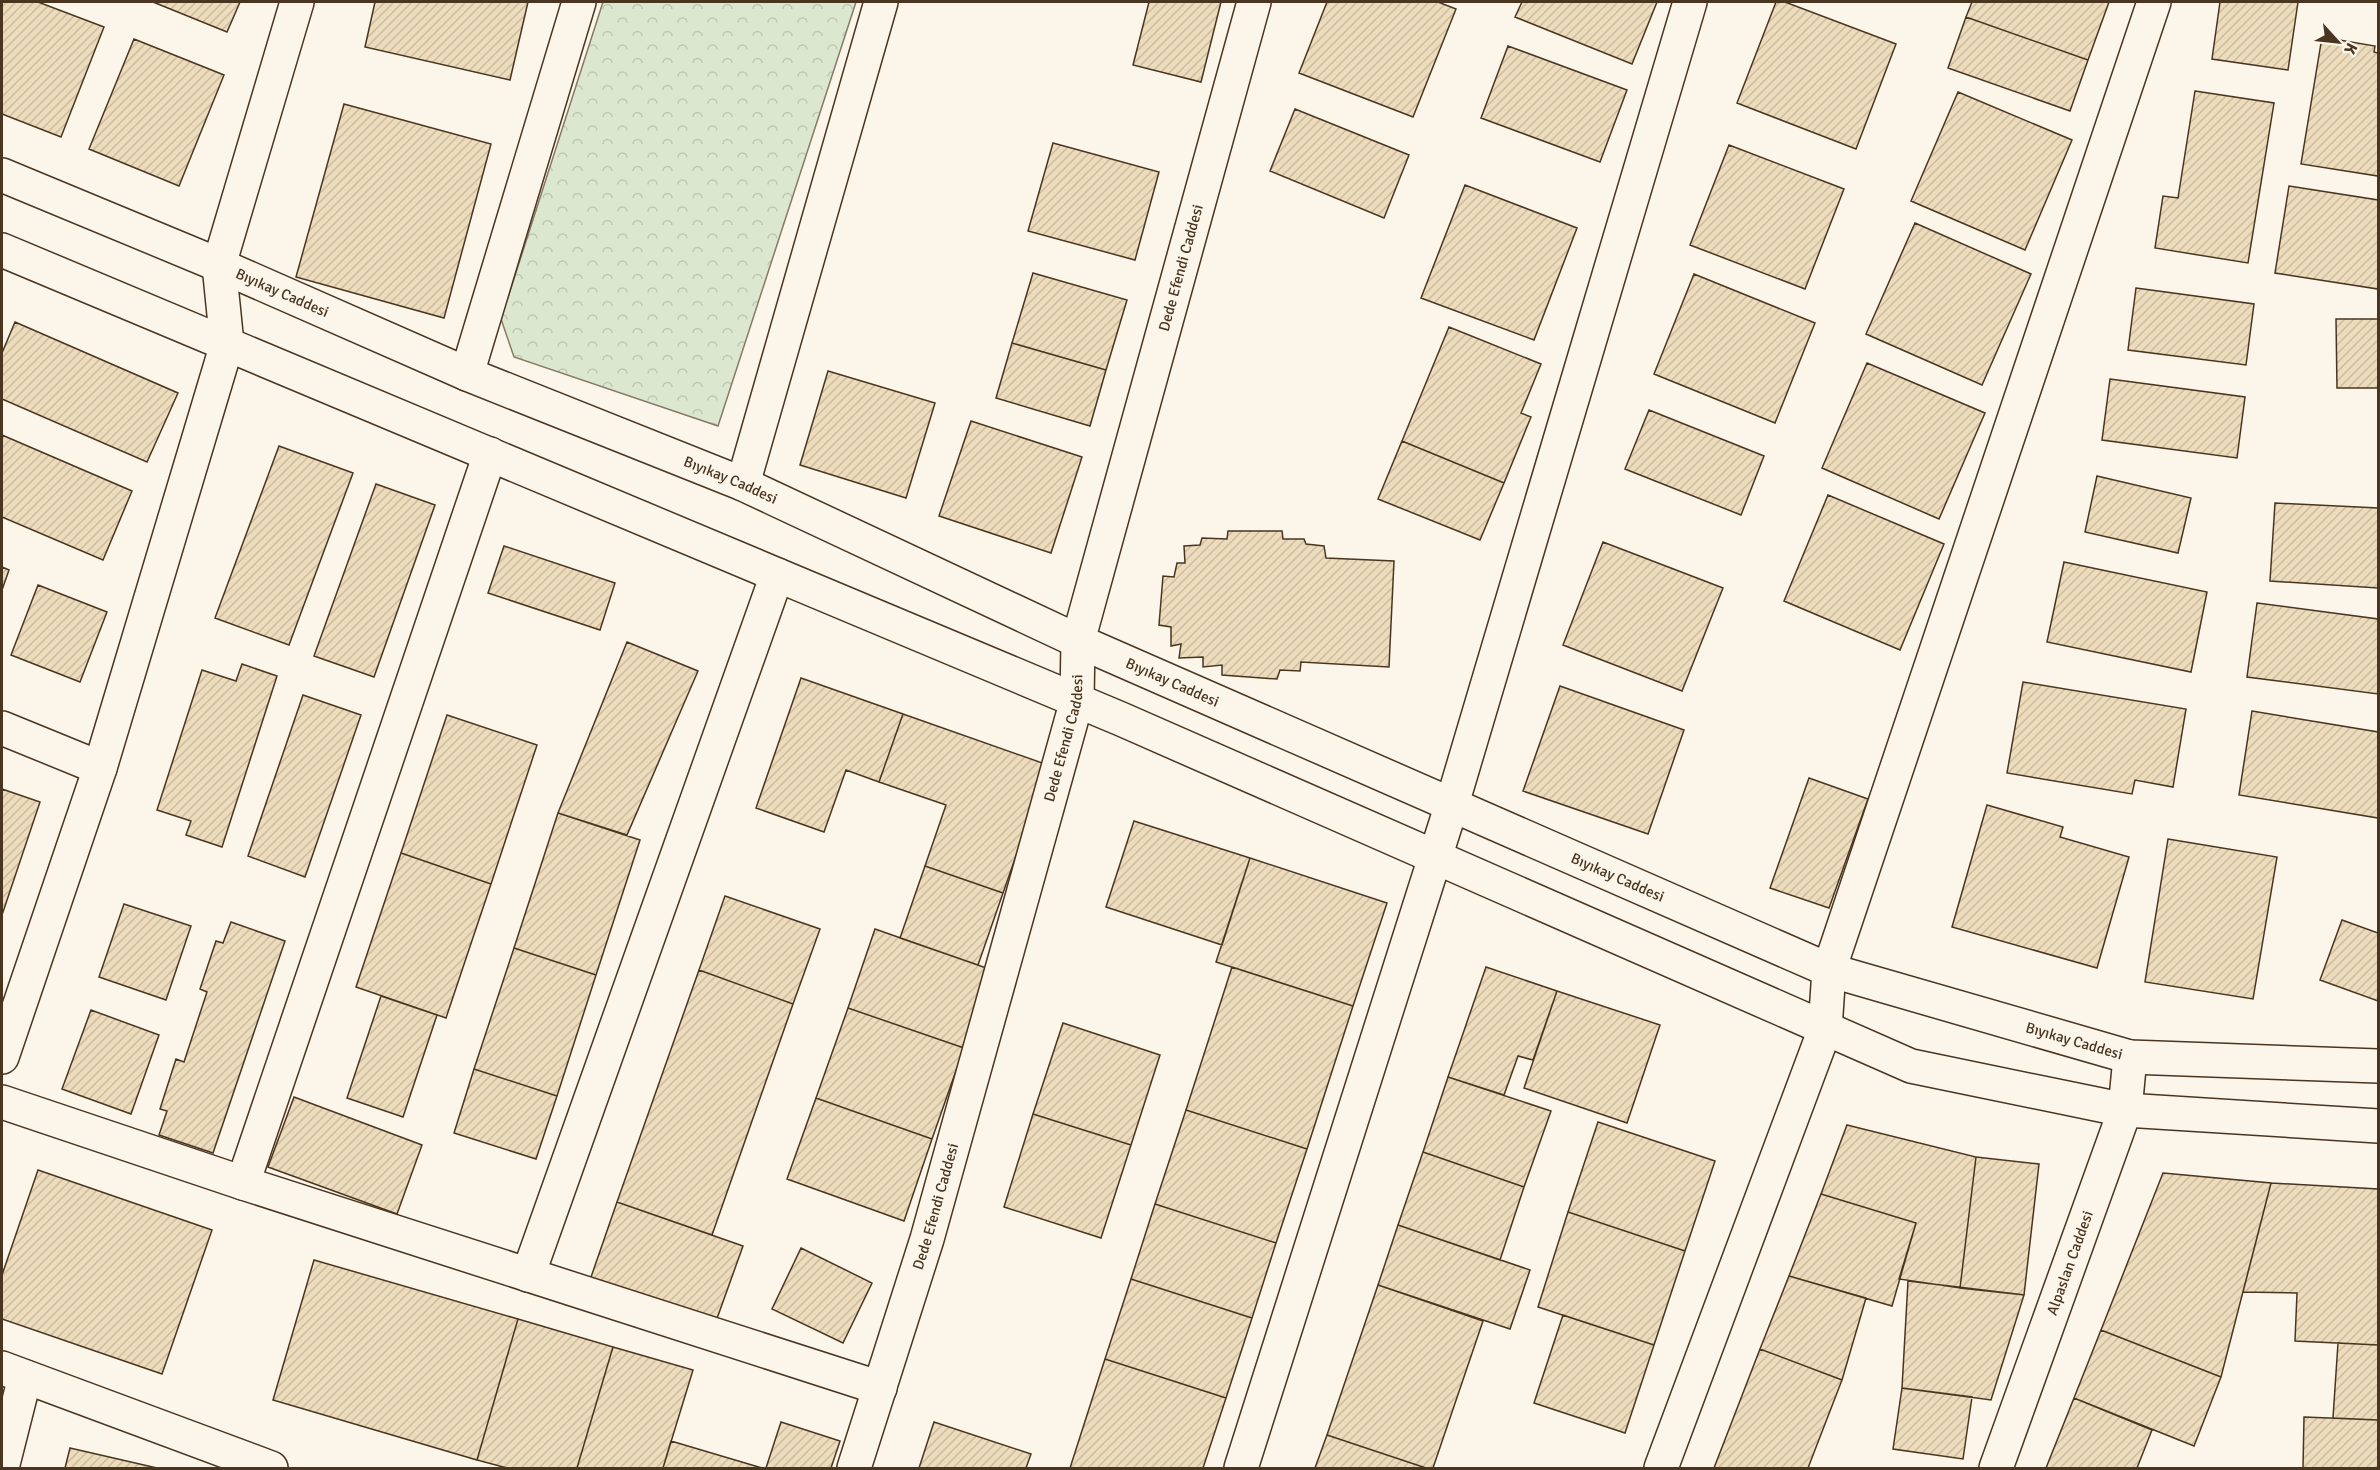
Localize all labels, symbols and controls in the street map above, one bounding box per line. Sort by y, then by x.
north arrow [2308,12,2368,72]
text: K [2339,39,2362,57]
street label: Dede Efendi Caddesi [1155,202,1207,333]
street label: Bıyıkay Caddesi [233,264,332,321]
street label: Bıyıkay Caddesi [681,452,780,508]
street label: Bıyıkay Caddesi [1123,654,1222,711]
street label: Dede Efendi Caddesi [1040,674,1086,804]
street label: Bıyıkay Caddesi [1568,849,1667,906]
street label: Bıyıkay Caddesi [2024,1018,2125,1063]
street label: Dede Efendi Caddesi [909,1141,962,1272]
street label: Alpaslan Caddesi [2043,1208,2097,1318]

